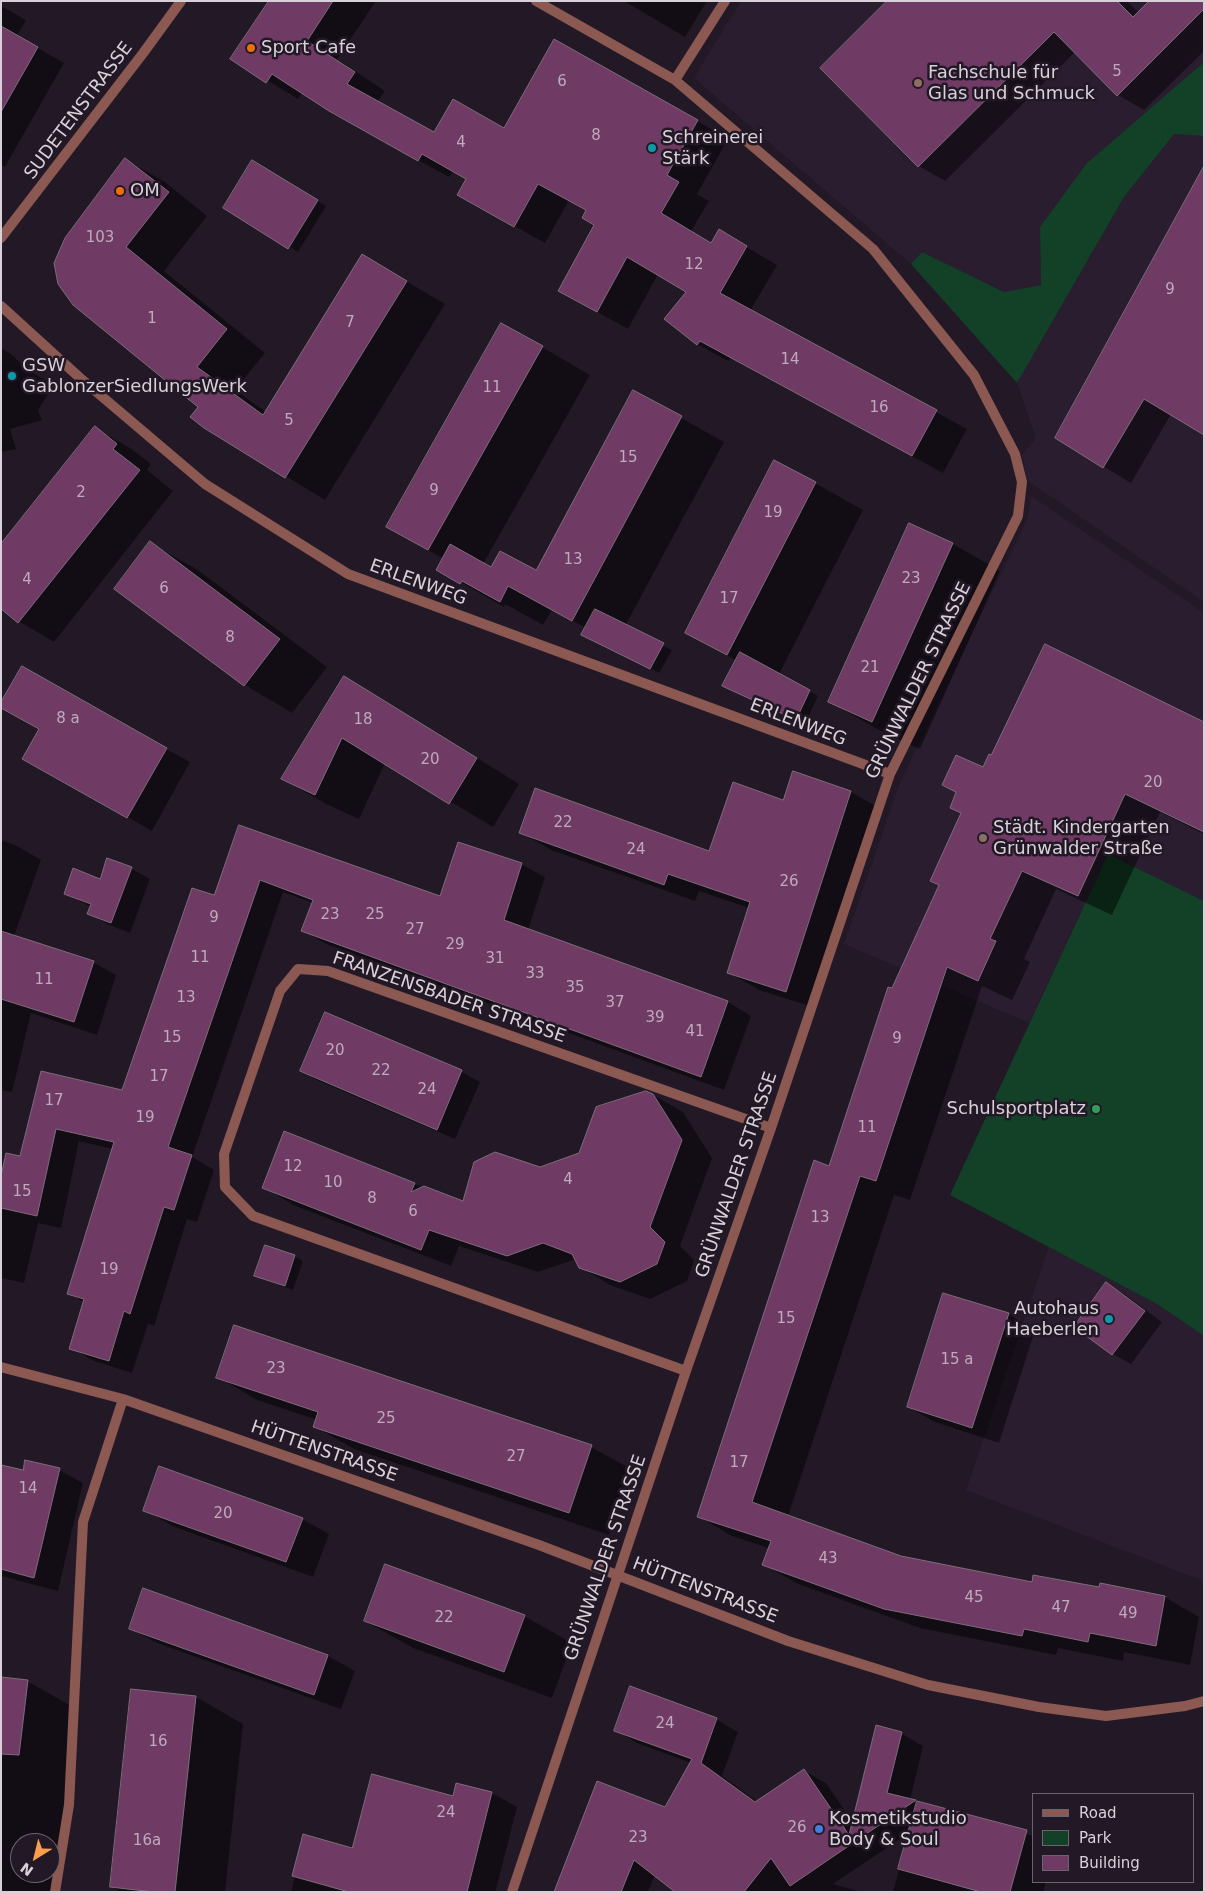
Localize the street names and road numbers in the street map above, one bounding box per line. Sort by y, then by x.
street label: SUDETENSTRASSE [20,38,138,184]
street label: ERLENWEG [366,555,470,611]
street label: GRÜNWALDER STRASSE [862,579,976,783]
street label: ERLENWEG [747,695,849,751]
street label: FRANZENSBADER STRASSE [329,948,569,1048]
street label: GRÜNWALDER STRASSE [692,1069,782,1281]
street label: HÜTTENSTRASSE [248,1417,400,1487]
street label: GRÜNWALDER STRASSE [561,1452,651,1664]
street label: HÜTTENSTRASSE [629,1553,781,1629]

